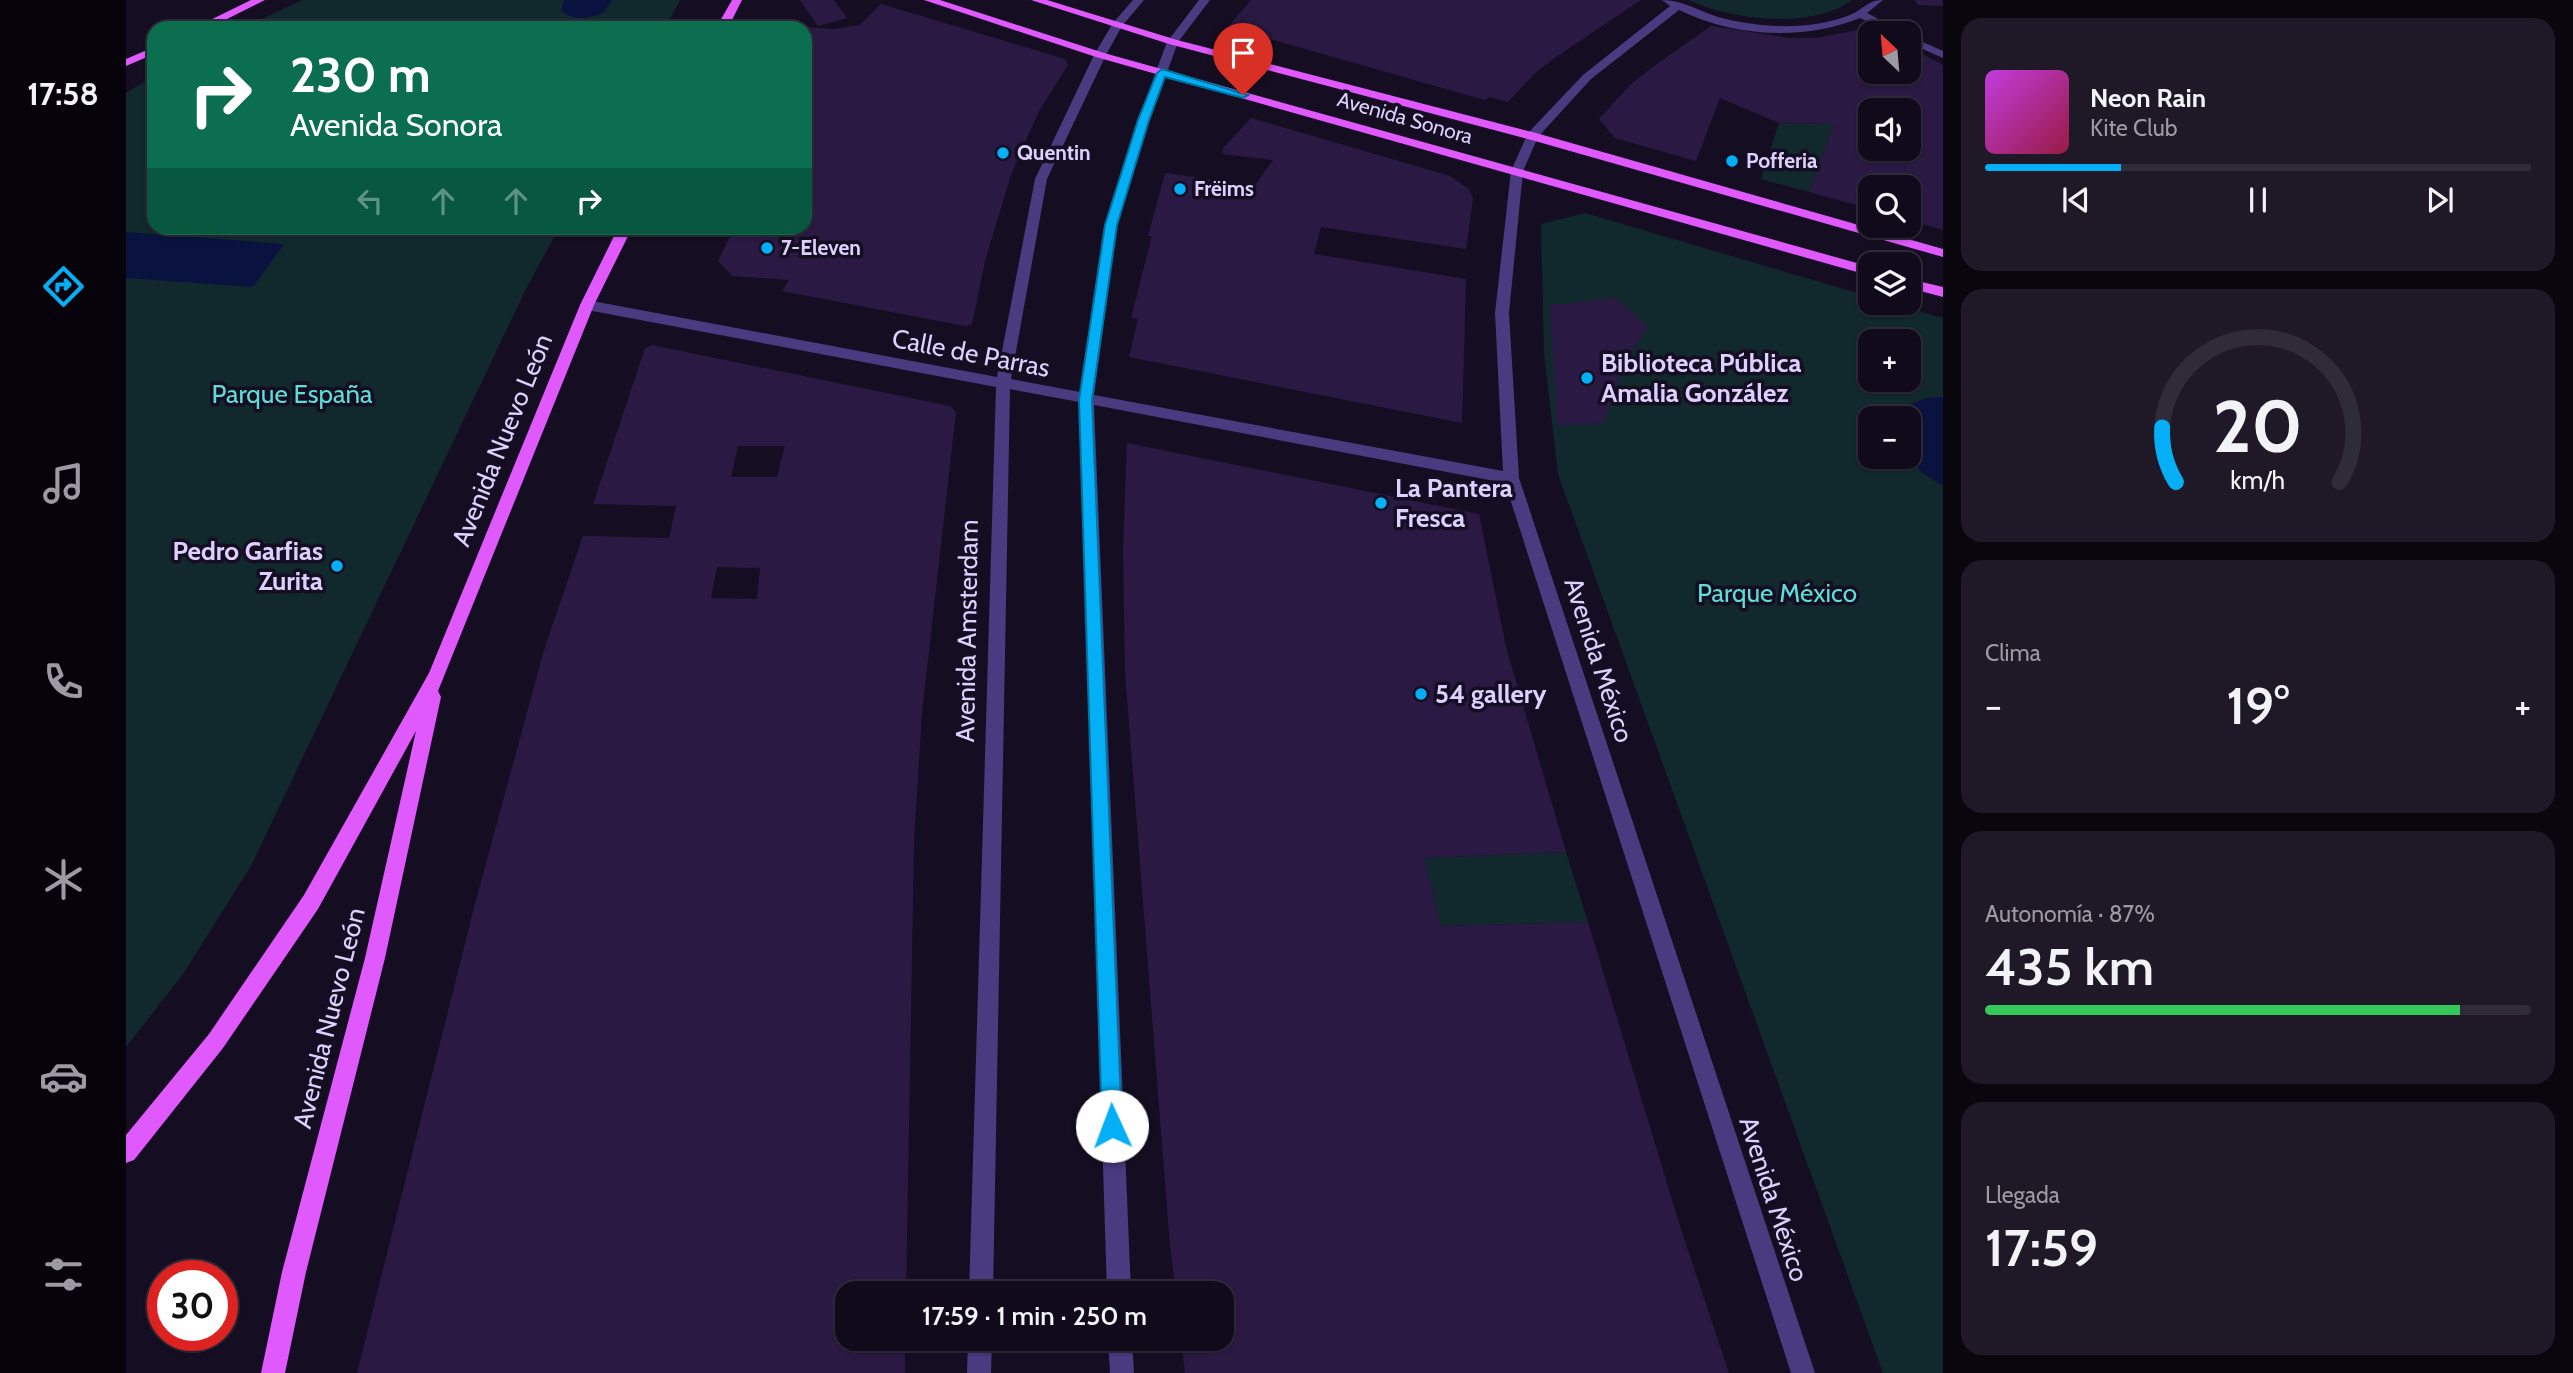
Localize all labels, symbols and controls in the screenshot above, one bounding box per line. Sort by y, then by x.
north arrow [1858,21,1922,84]
map controls [1858,21,1921,469]
pin [1213,23,1273,95]
icon: arrive [1224,34,1262,72]
text: 230 m [290,45,431,104]
icon: right [175,49,266,140]
text: 17:58 [27,74,99,113]
text: Neon Rain [2090,82,2206,114]
street label: Avenida Sonora [1335,86,1476,149]
button: sound [1858,98,1921,161]
text: Avenida Sonora [290,105,502,144]
text: Kite Club [2090,114,2177,142]
place label: Quentin [1017,140,1091,165]
marker: Quentin [995,145,1011,161]
place label: Pofferia [1746,148,1818,173]
marker: Pofferia [1724,153,1740,169]
button: search [1858,175,1921,238]
place label: Frëims [1194,176,1254,201]
marker: Frëims [1172,181,1188,197]
icon: previous [2057,181,2095,219]
icon: pause [2239,181,2277,219]
icon: next [2421,181,2459,219]
icon: left [351,182,389,220]
icon: ahead [424,182,462,220]
icon: ahead [497,182,535,220]
icon: right [570,182,608,220]
place label: 7-Eleven [781,235,861,260]
marker: 7-Eleven [759,240,775,256]
button: layers [1858,252,1921,315]
icon: directions [39,262,88,311]
street label: Calle de Parras [889,322,1053,384]
street label: Avenida Nuevo León [445,329,559,551]
button: + [1858,329,1921,392]
place label: Biblioteca Pública Amalia González [1601,347,1801,409]
marker: Biblioteca Pública Amalia González [1579,370,1595,386]
park label: Parque España [211,378,373,410]
text: 20 [2213,382,2303,470]
button: − [1858,406,1921,469]
icon: music [39,459,88,508]
text: km/h [2231,464,2285,494]
place label: La Pantera Fresca [1395,472,1513,534]
marker: La Pantera Fresca [1373,495,1389,511]
street label: Avenida Amsterdam [949,519,985,743]
place label: Pedro Garfias Zurita [172,535,323,597]
marker: Pedro Garfias Zurita [329,558,345,574]
street label: Avenida México [1557,573,1641,747]
park label: Parque México [1697,577,1857,609]
text: Clima [1985,639,2041,667]
icon: phone [39,657,88,706]
text: 19° [2227,674,2289,737]
place label: 54 gallery [1435,678,1546,710]
text: − [1985,682,2002,729]
text: + [2514,682,2531,729]
marker: 54 gallery [1413,686,1429,702]
icon: climate [39,855,88,904]
text: Autonomía · 87% [1985,900,2155,928]
street label: Avenida Nuevo León [286,904,372,1132]
text: 435 km [1985,935,2154,998]
icon: car [39,1052,88,1101]
position arrow [1075,1089,1149,1163]
street label: Avenida México [1732,1112,1816,1286]
text: Llegada [1985,1181,2060,1209]
text: 17:59 [1985,1216,2098,1279]
icon: filters [39,1250,88,1299]
speed limit sign: 30 [147,1260,238,1351]
text: 17:59 · 1 min · 250 m [922,1300,1147,1332]

